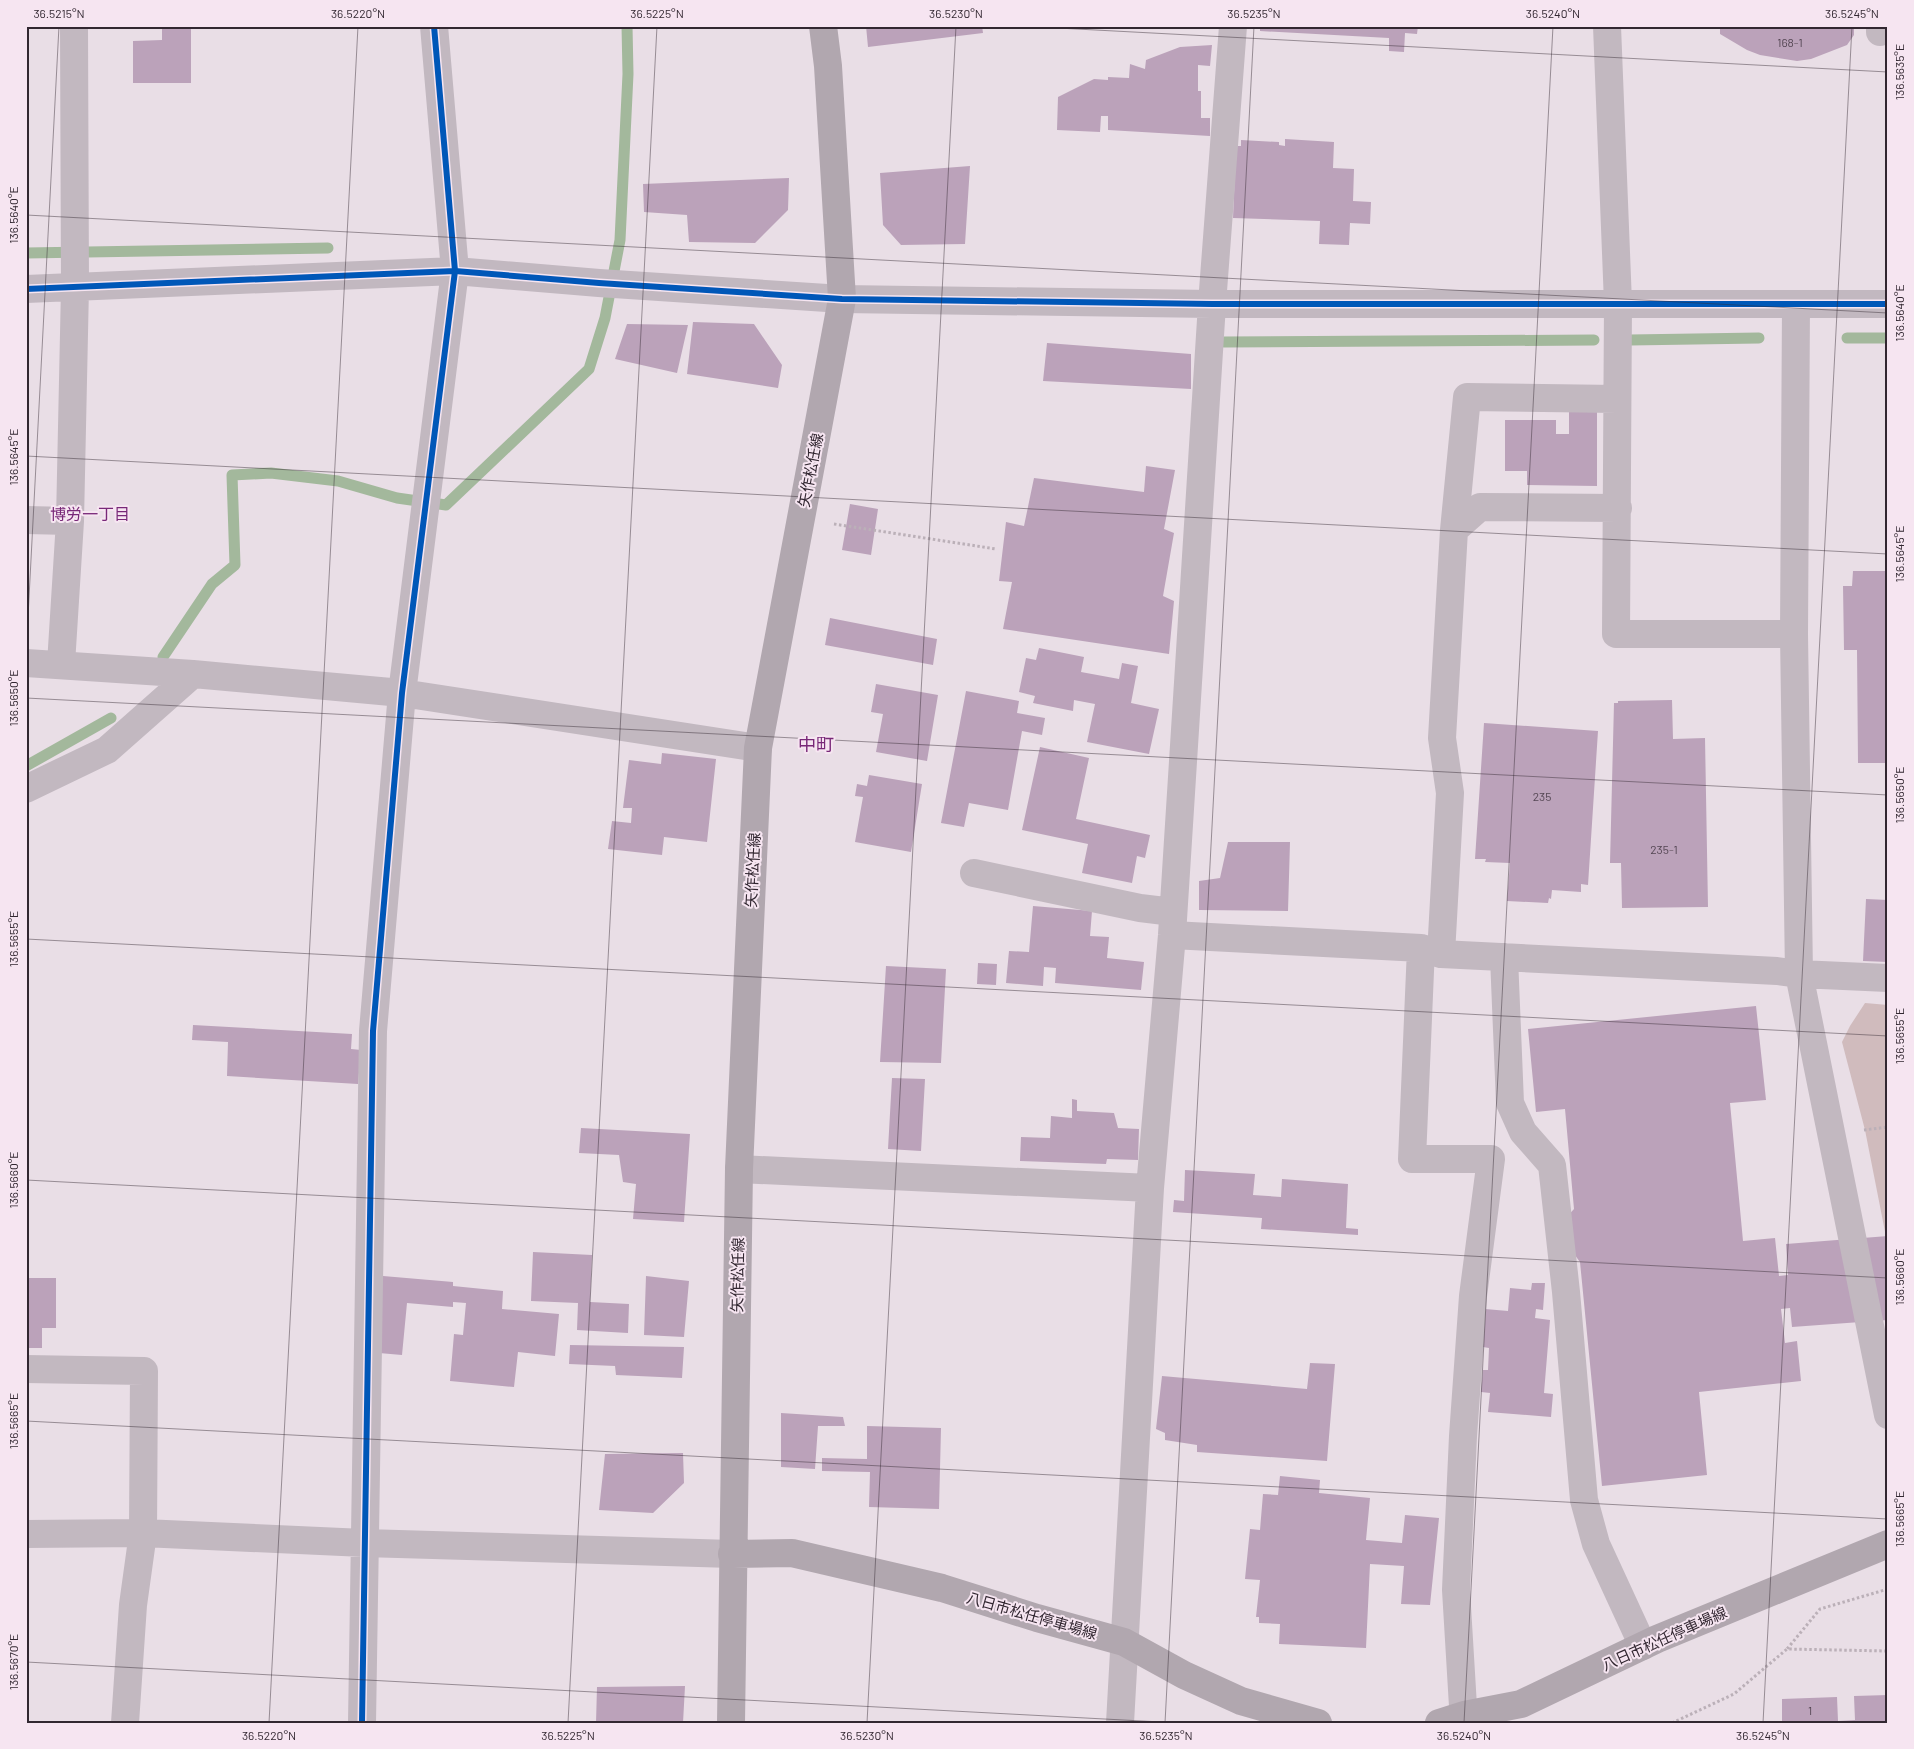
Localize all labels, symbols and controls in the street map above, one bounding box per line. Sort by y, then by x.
text: 36.5215°N [33,6,85,20]
text: 36.5220°N [331,6,385,20]
text: 36.5225°N [630,6,684,20]
text: 36.5230°N [929,6,983,20]
text: 36.5235°N [1227,6,1281,20]
text: 36.5240°N [1526,6,1580,20]
text: 36.5245°N [1825,6,1879,20]
house number: 168-1 [1777,35,1803,49]
text: 136.5635°E [1892,44,1906,100]
text: 136.5640°E [6,186,20,244]
text: 136.5640°E [1892,284,1906,342]
text: 136.5645°E [6,429,20,485]
street label: 矢作松任線 [794,431,826,509]
district label: 博労一丁目 [50,504,130,523]
text: 136.5645°E [1892,526,1906,582]
text: 136.5650°E [6,669,20,727]
district label: 中町 [798,733,834,755]
text: 136.5650°E [1892,766,1906,824]
house number: 235 [1533,789,1551,803]
street label: 矢作松任線 [741,832,763,908]
house number: 235-1 [1650,842,1678,856]
text: 136.5655°E [6,911,20,967]
text: 136.5655°E [1892,1008,1906,1064]
text: 136.5660°E [6,1151,20,1209]
street label: 矢作松任線 [727,1237,747,1313]
text: 136.5660°E [1892,1248,1906,1306]
text: 136.5665°E [6,1393,20,1449]
text: 136.5665°E [1892,1491,1906,1547]
street label: 八日市松任停車場線 [965,1588,1099,1642]
street label: 八日市松任停車場線 [1599,1602,1729,1674]
text: 136.5670°E [6,1634,20,1690]
house number: 1 [1808,1703,1812,1717]
text: 36.5220°N [242,1728,296,1742]
text: 36.5225°N [541,1728,595,1742]
text: 36.5230°N [840,1728,894,1742]
text: 36.5235°N [1139,1728,1193,1742]
text: 36.5240°N [1437,1728,1491,1742]
text: 36.5245°N [1736,1728,1790,1742]

